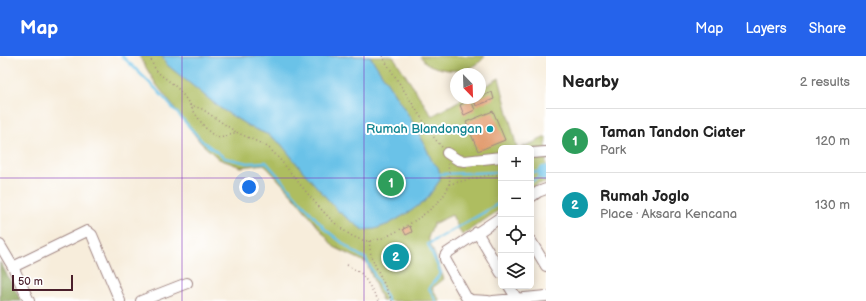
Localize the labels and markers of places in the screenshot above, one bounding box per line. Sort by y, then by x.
place label: Rumah Blandongan [366,121,482,137]
marker: Rumah Blandongan [485,124,495,134]
pin: 1 [378,168,404,198]
pin: 2 [383,242,409,272]

